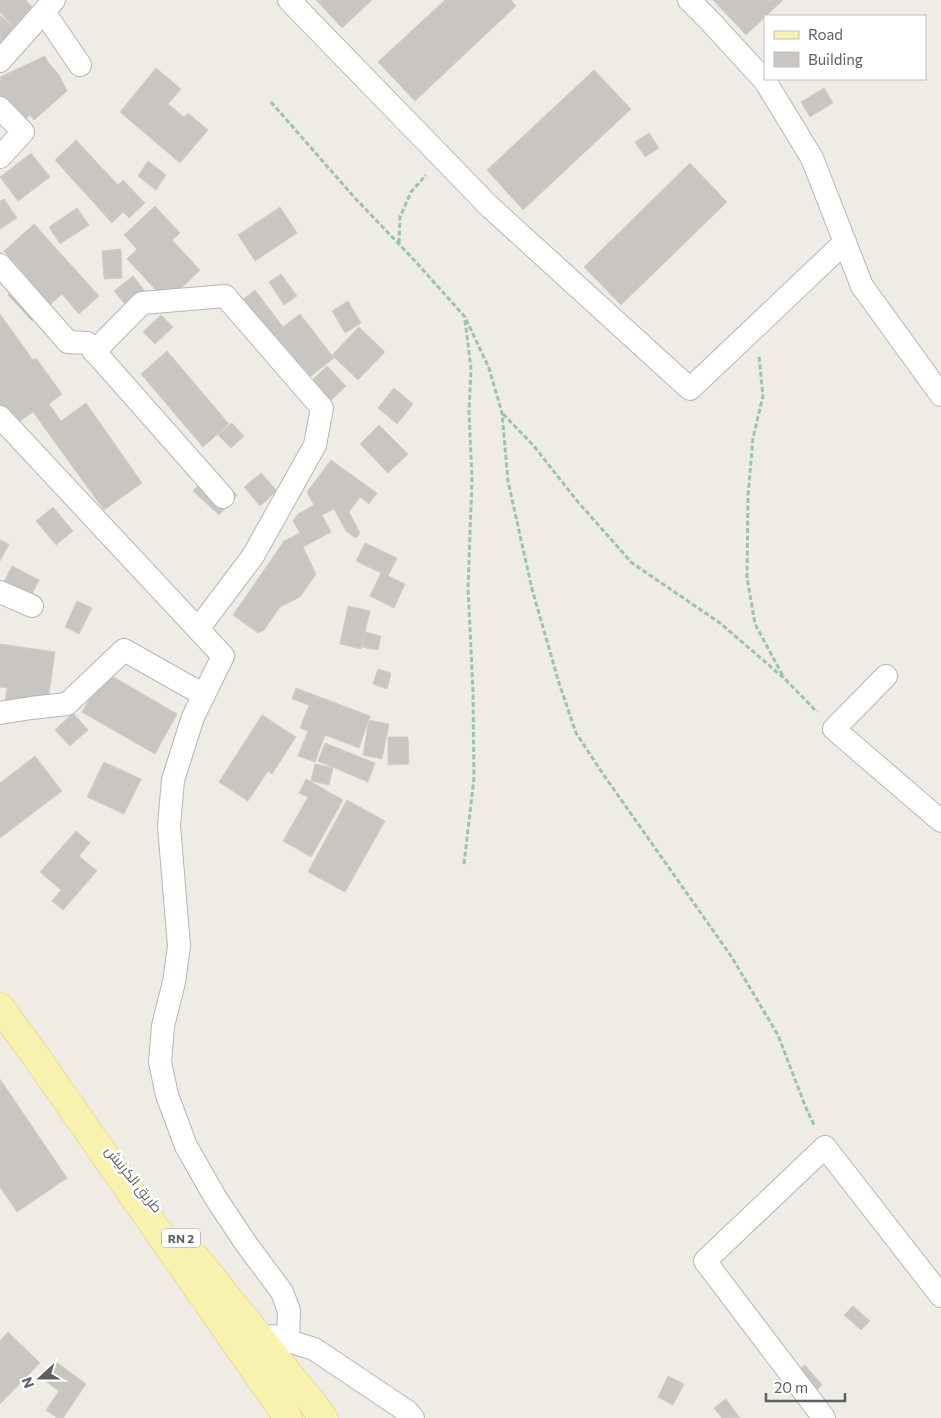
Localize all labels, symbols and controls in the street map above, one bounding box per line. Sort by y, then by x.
legend [764,15,926,80]
text: Road [808,25,843,43]
text: Building [808,50,863,68]
street label: طريق الكرنيش [101,1142,166,1216]
road number: RN 2 [162,1228,200,1248]
north arrow [15,1353,65,1403]
scale bar [766,1370,845,1402]
text: N [18,1375,37,1391]
text: 20 m [774,1378,808,1396]

